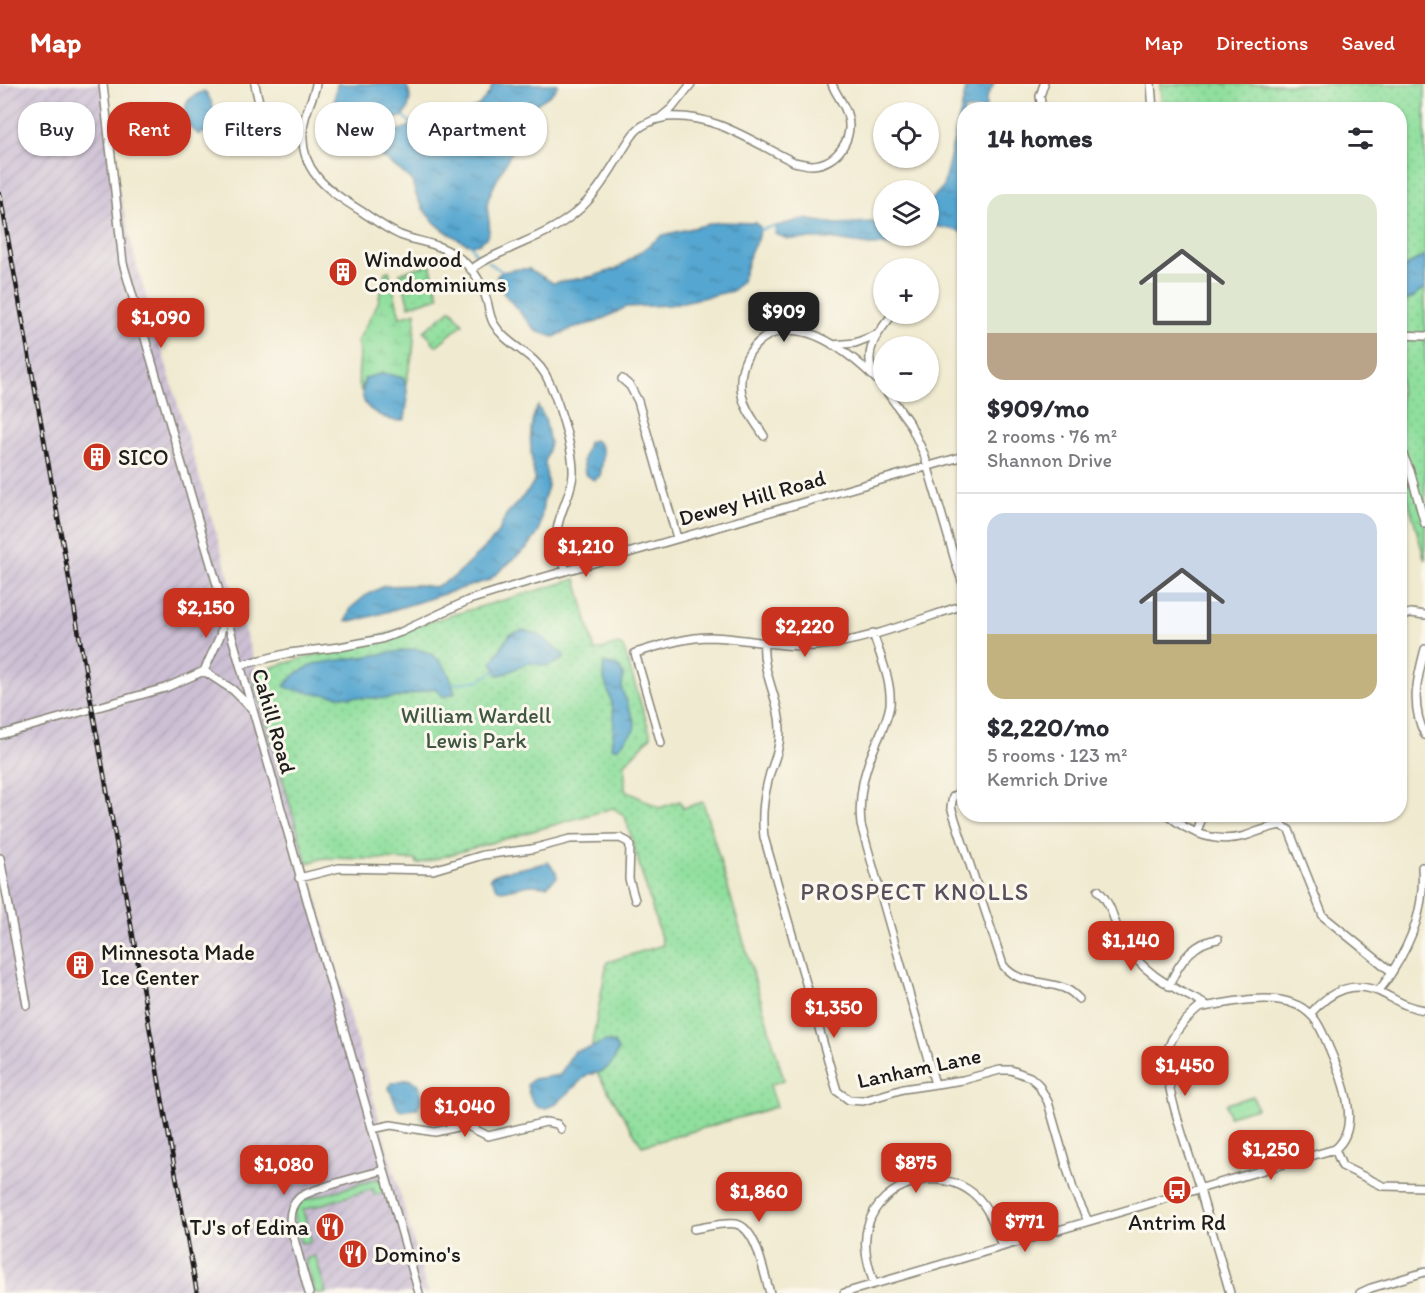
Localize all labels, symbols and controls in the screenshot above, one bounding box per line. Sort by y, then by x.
text: Map [30,25,81,59]
text: Map [1145,30,1183,55]
text: Directions [1216,30,1308,55]
text: Saved [1341,30,1395,55]
chip: Buy [18,102,95,156]
chip: Rent [107,102,191,156]
chip: Filters [203,102,303,156]
chip: New [315,102,395,156]
chip: Apartment [407,102,547,156]
map controls [873,102,939,402]
button: locate [873,102,939,168]
text: 14 homes [987,122,1093,154]
icon: filters [1344,122,1377,155]
button: layers [873,180,939,246]
icon: home [1128,233,1236,341]
place label: Windwood Condominiums [364,246,507,298]
building icon: Windwood Condominiums [327,256,359,288]
button: + [873,258,939,324]
pin: $909 [748,292,820,343]
pin: $1,090 [112,298,210,349]
text: $909 [762,299,806,323]
text: $1,090 [131,305,191,329]
button: − [873,336,939,402]
text: $909/mo [987,392,1089,424]
text: 2 rooms · 76 m² [987,424,1117,448]
building icon: SICO [81,441,113,473]
place label: SICO [118,444,169,471]
text: Shannon Drive [987,448,1112,472]
street label: Dewey Hill Road [676,464,829,532]
pin: $1,210 [537,527,635,578]
text: $1,210 [558,534,614,558]
icon: home [1128,552,1236,660]
pin: $2,150 [157,588,255,639]
text: $2,150 [177,595,235,619]
pin: $2,220 [756,607,854,658]
text: $2,220 [776,614,834,638]
street label: Cahill Road [246,665,302,777]
park label: William Wardell Lewis Park [401,702,551,754]
text: $2,220/mo [987,711,1109,743]
text: 5 rooms · 123 m² [987,743,1128,767]
text: Kemrich Drive [987,767,1108,791]
district label: PROSPECT KNOLLS [800,877,1030,906]
pin: $1,140 [1082,921,1180,972]
text: $1,140 [1102,928,1160,952]
place label: Minnesota Made Ice Center [101,939,255,991]
building icon: Minnesota Made Ice Center [64,949,96,981]
pin: $1,350 [785,988,883,1039]
text: $1,350 [805,995,863,1019]
street label: Lanham Lane [855,1042,983,1094]
pin: $1,450 [1136,1046,1234,1097]
text: $1,450 [1156,1053,1215,1077]
pin: $1,040 [416,1087,514,1138]
text: $1,040 [435,1094,495,1118]
pin: $1,250 [1222,1130,1320,1181]
text: $1,250 [1242,1137,1300,1161]
pin: $875 [880,1143,952,1194]
pin: $1,080 [235,1145,333,1196]
text: $875 [895,1150,937,1174]
text: $1,080 [254,1152,314,1176]
pin: $1,860 [710,1172,808,1223]
bus stop icon: Antrim Rd [1161,1174,1193,1206]
text: $1,860 [730,1179,788,1203]
pin: $771 [989,1202,1061,1253]
text: $771 [1005,1209,1045,1233]
place label: Antrim Rd [1128,1209,1226,1236]
restaurant icon: TJ's of Edina [314,1211,346,1243]
place label: TJ's of Edina [190,1214,310,1241]
restaurant icon: Domino's [337,1238,369,1270]
place label: Domino's [374,1241,461,1268]

